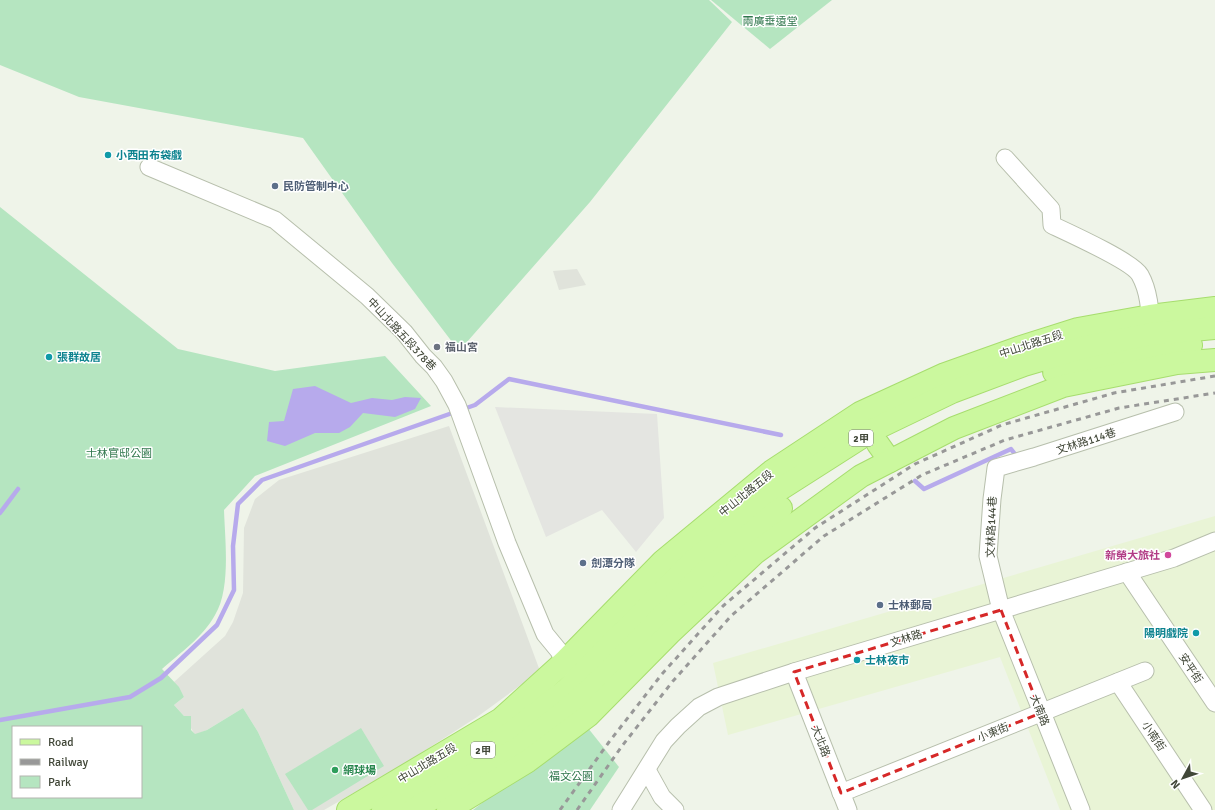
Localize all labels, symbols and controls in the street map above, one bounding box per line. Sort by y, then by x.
park label: 兩廣垂遠堂 [743,15,798,28]
place label: 小西田布袋戲 [116,149,182,162]
marker: 小西田布袋戲 [103,150,113,160]
place label: 民防管制中心 [283,180,349,193]
marker: 民防管制中心 [270,181,280,191]
street label: 中山北路五段378巷 [365,295,439,373]
street label: 中山北路五段 [998,328,1065,361]
place label: 福山宮 [445,341,478,354]
marker: 福山宮 [432,342,442,352]
place label: 張群故居 [57,351,101,364]
marker: 張群故居 [44,352,54,362]
street label: 文林路114巷 [1055,426,1118,457]
road number: 2甲 [849,430,873,446]
park label: 士林官邸公園 [86,447,152,460]
street label: 中山北路五段 [717,468,776,519]
street label: 文林路144巷 [984,496,999,558]
place label: 新榮大旅社 [1105,549,1160,562]
marker: 新榮大旅社 [1163,550,1173,560]
place label: 劍潭分隊 [591,557,635,570]
marker: 劍潭分隊 [578,558,588,568]
place label: 士林郵局 [888,599,932,612]
marker: 士林郵局 [875,600,885,610]
street label: 文林路 [888,627,924,650]
place label: 陽明戲院 [1144,627,1188,640]
marker: 陽明戲院 [1191,628,1201,638]
street label: 安平街 [1176,651,1205,686]
place label: 士林夜市 [865,654,909,667]
marker: 士林夜市 [852,655,862,665]
street label: 大南路 [1027,692,1052,728]
street label: 小南街 [1139,719,1168,754]
street label: 小東街 [975,720,1011,745]
street label: 大北路 [809,723,833,759]
legend [12,726,142,798]
text: Road [48,735,74,750]
street label: 中山北路五段 [396,741,459,786]
road number: 2甲 [471,742,495,758]
text: Railway [48,755,88,770]
north arrow [1163,758,1203,798]
place label: 網球場 [343,764,376,777]
marker: 網球場 [330,765,340,775]
park label: 福文公園 [549,770,593,783]
text: Park [48,775,71,790]
text: N [1168,777,1183,791]

